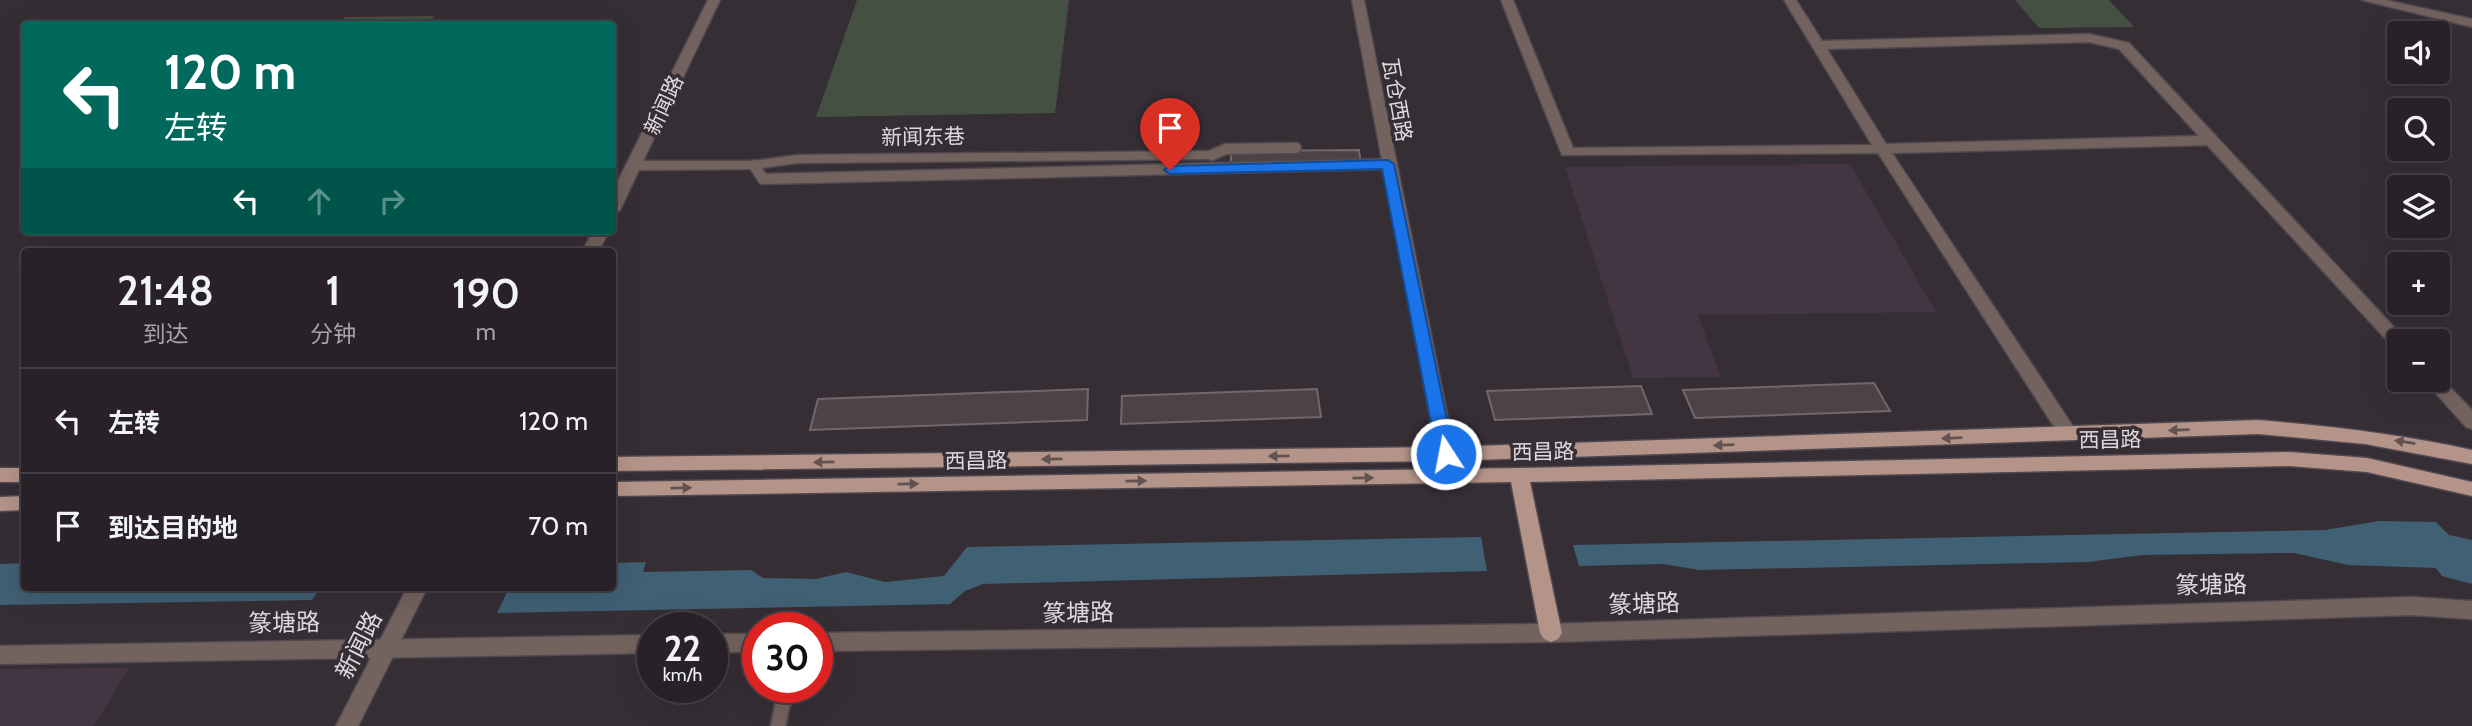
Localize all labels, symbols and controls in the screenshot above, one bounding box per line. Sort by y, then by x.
map controls [2387,21,2450,392]
button: sound [2387,21,2450,84]
text: 120 m [164,42,296,101]
icon: left [49,49,140,140]
street label: 瓦仓西路 [1378,56,1417,143]
street label: 新闻路 [639,71,688,139]
pin [1140,98,1200,170]
button: search [2387,98,2450,161]
text: 左转 [164,108,228,147]
icon: arrive [1151,109,1189,147]
street label: 新闻东巷 [881,123,965,150]
button: layers [2387,175,2450,238]
icon: left [227,182,265,220]
icon: ahead [300,182,338,220]
icon: right [373,182,411,220]
button: + [2387,252,2450,315]
text: 21:48 [117,264,214,316]
text: 1 [325,264,340,316]
text: 190 [452,267,520,319]
text: m [476,318,496,346]
text: 到达 [142,320,188,348]
text: 分钟 [310,320,356,348]
button: − [2387,329,2450,392]
icon: left [49,402,87,440]
text: 120 m [519,405,588,437]
text: 左转 [108,407,160,439]
position arrow [1409,417,1483,491]
one-way arrow [2168,424,2190,435]
street label: 西昌路 [2078,426,2142,453]
one-way arrow [1940,432,1962,443]
one-way arrow [2394,437,2416,448]
street label: 西昌路 [1511,438,1575,465]
one-way arrow [1713,439,1735,451]
street label: 西昌路 [944,447,1008,474]
one-way arrow [1268,450,1290,462]
one-way arrow [1041,453,1063,465]
one-way arrow [813,456,835,468]
one-way arrow [1352,472,1374,483]
one-way arrow [1125,475,1147,487]
one-way arrow [897,479,919,490]
one-way arrow [670,482,692,494]
icon: arrive [49,507,87,545]
text: 70 m [528,510,588,542]
text: 到达目的地 [108,512,238,544]
street label: 篆塘路 [2175,569,2247,600]
street label: 篆塘路 [1607,588,1680,619]
street label: 篆塘路 [1042,597,1114,628]
street label: 新闻路 [329,606,388,683]
street label: 篆塘路 [248,607,320,638]
speed limit sign: 30 [742,612,833,703]
text: 22 [664,627,701,670]
text: km/h [663,664,702,686]

